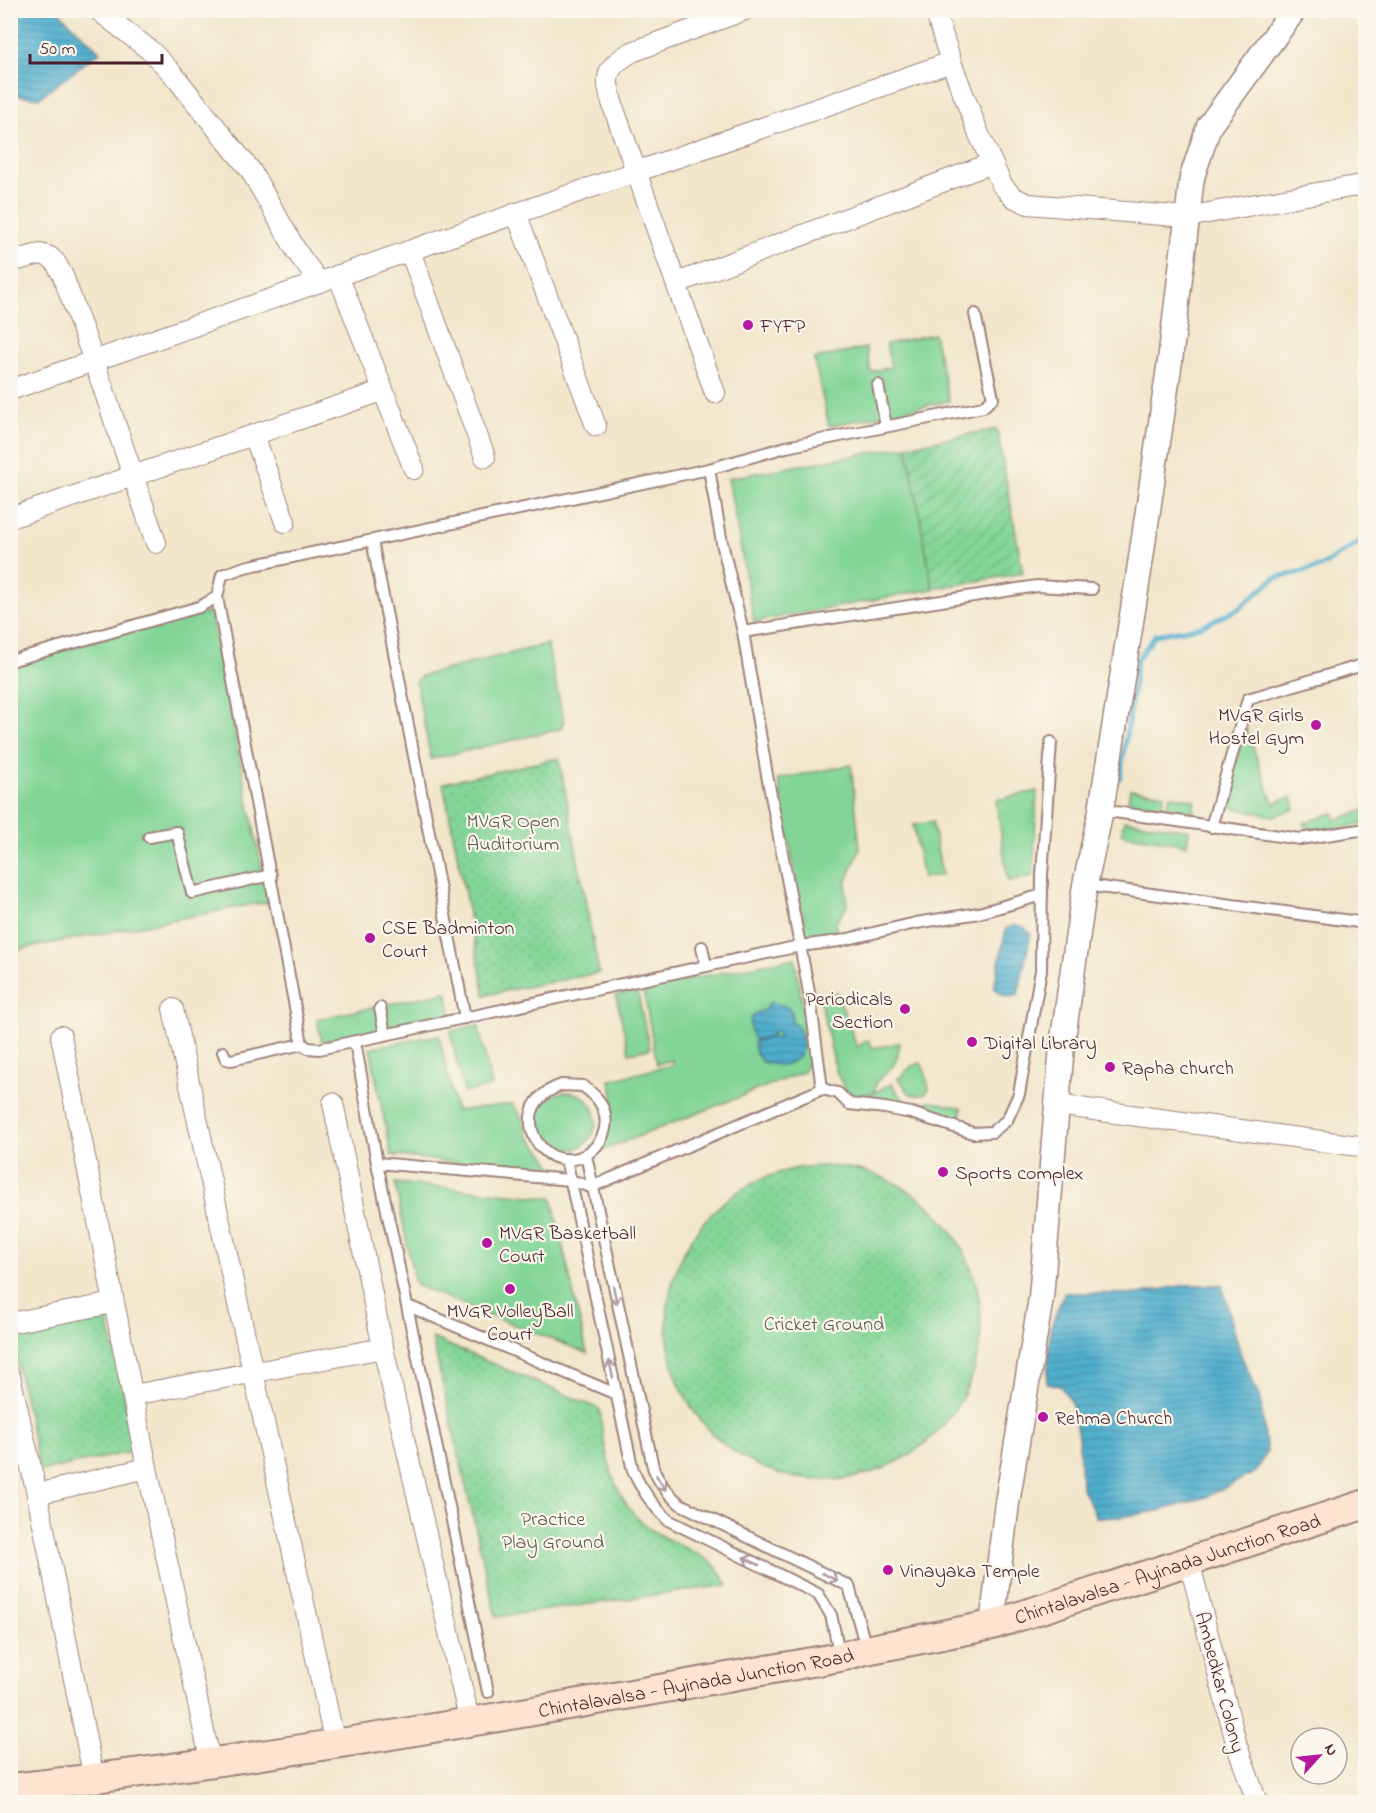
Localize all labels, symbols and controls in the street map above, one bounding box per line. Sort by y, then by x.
scale bar [30,27,162,65]
text: 50 m [39,37,76,63]
place label: FYFP [759,313,806,342]
marker: FYFP [741,318,755,332]
place label: MVGR Girls Hostel Gym [1209,702,1304,754]
marker: MVGR Girls Hostel Gym [1309,718,1323,732]
park label: MVGR Open Auditorium [467,808,560,860]
place label: CSE Badminton Court [382,915,515,967]
marker: CSE Badminton Court [363,931,377,945]
place label: Periodicals Section [805,986,893,1038]
marker: Periodicals Section [898,1002,912,1016]
place label: Digital Library [983,1030,1097,1060]
marker: Digital Library [965,1035,979,1049]
place label: Rapha church [1122,1055,1234,1084]
marker: Rapha church [1103,1060,1117,1074]
place label: Sports complex [955,1160,1084,1189]
marker: Sports complex [936,1165,950,1179]
place label: MVGR Basketball Court [499,1220,636,1272]
marker: MVGR Basketball Court [480,1236,494,1250]
marker: MVGR VolleyBall Court [503,1282,517,1296]
one-way arrow [610,1285,621,1304]
place label: MVGR VolleyBall Court [446,1298,574,1350]
park label: Cricket Ground [764,1311,884,1340]
one-way arrow [604,1359,616,1378]
place label: Rehma Church [1055,1405,1172,1434]
marker: Rehma Church [1036,1410,1050,1424]
one-way arrow [655,1475,668,1492]
park label: Practice Play Ground [502,1506,604,1558]
street label: Chintalavalsa - Ayinada Junction Road [1011,1508,1325,1634]
one-way arrow [742,1554,760,1566]
place label: Vinayaka Temple [899,1558,1040,1587]
marker: Vinayaka Temple [881,1563,895,1577]
one-way arrow [820,1571,838,1583]
street label: Ambedkar Colony [1186,1609,1251,1756]
street label: Chintalavalsa - Ayinada Junction Road [536,1642,858,1727]
north arrow [1289,1726,1349,1786]
text: N [1317,1740,1344,1761]

